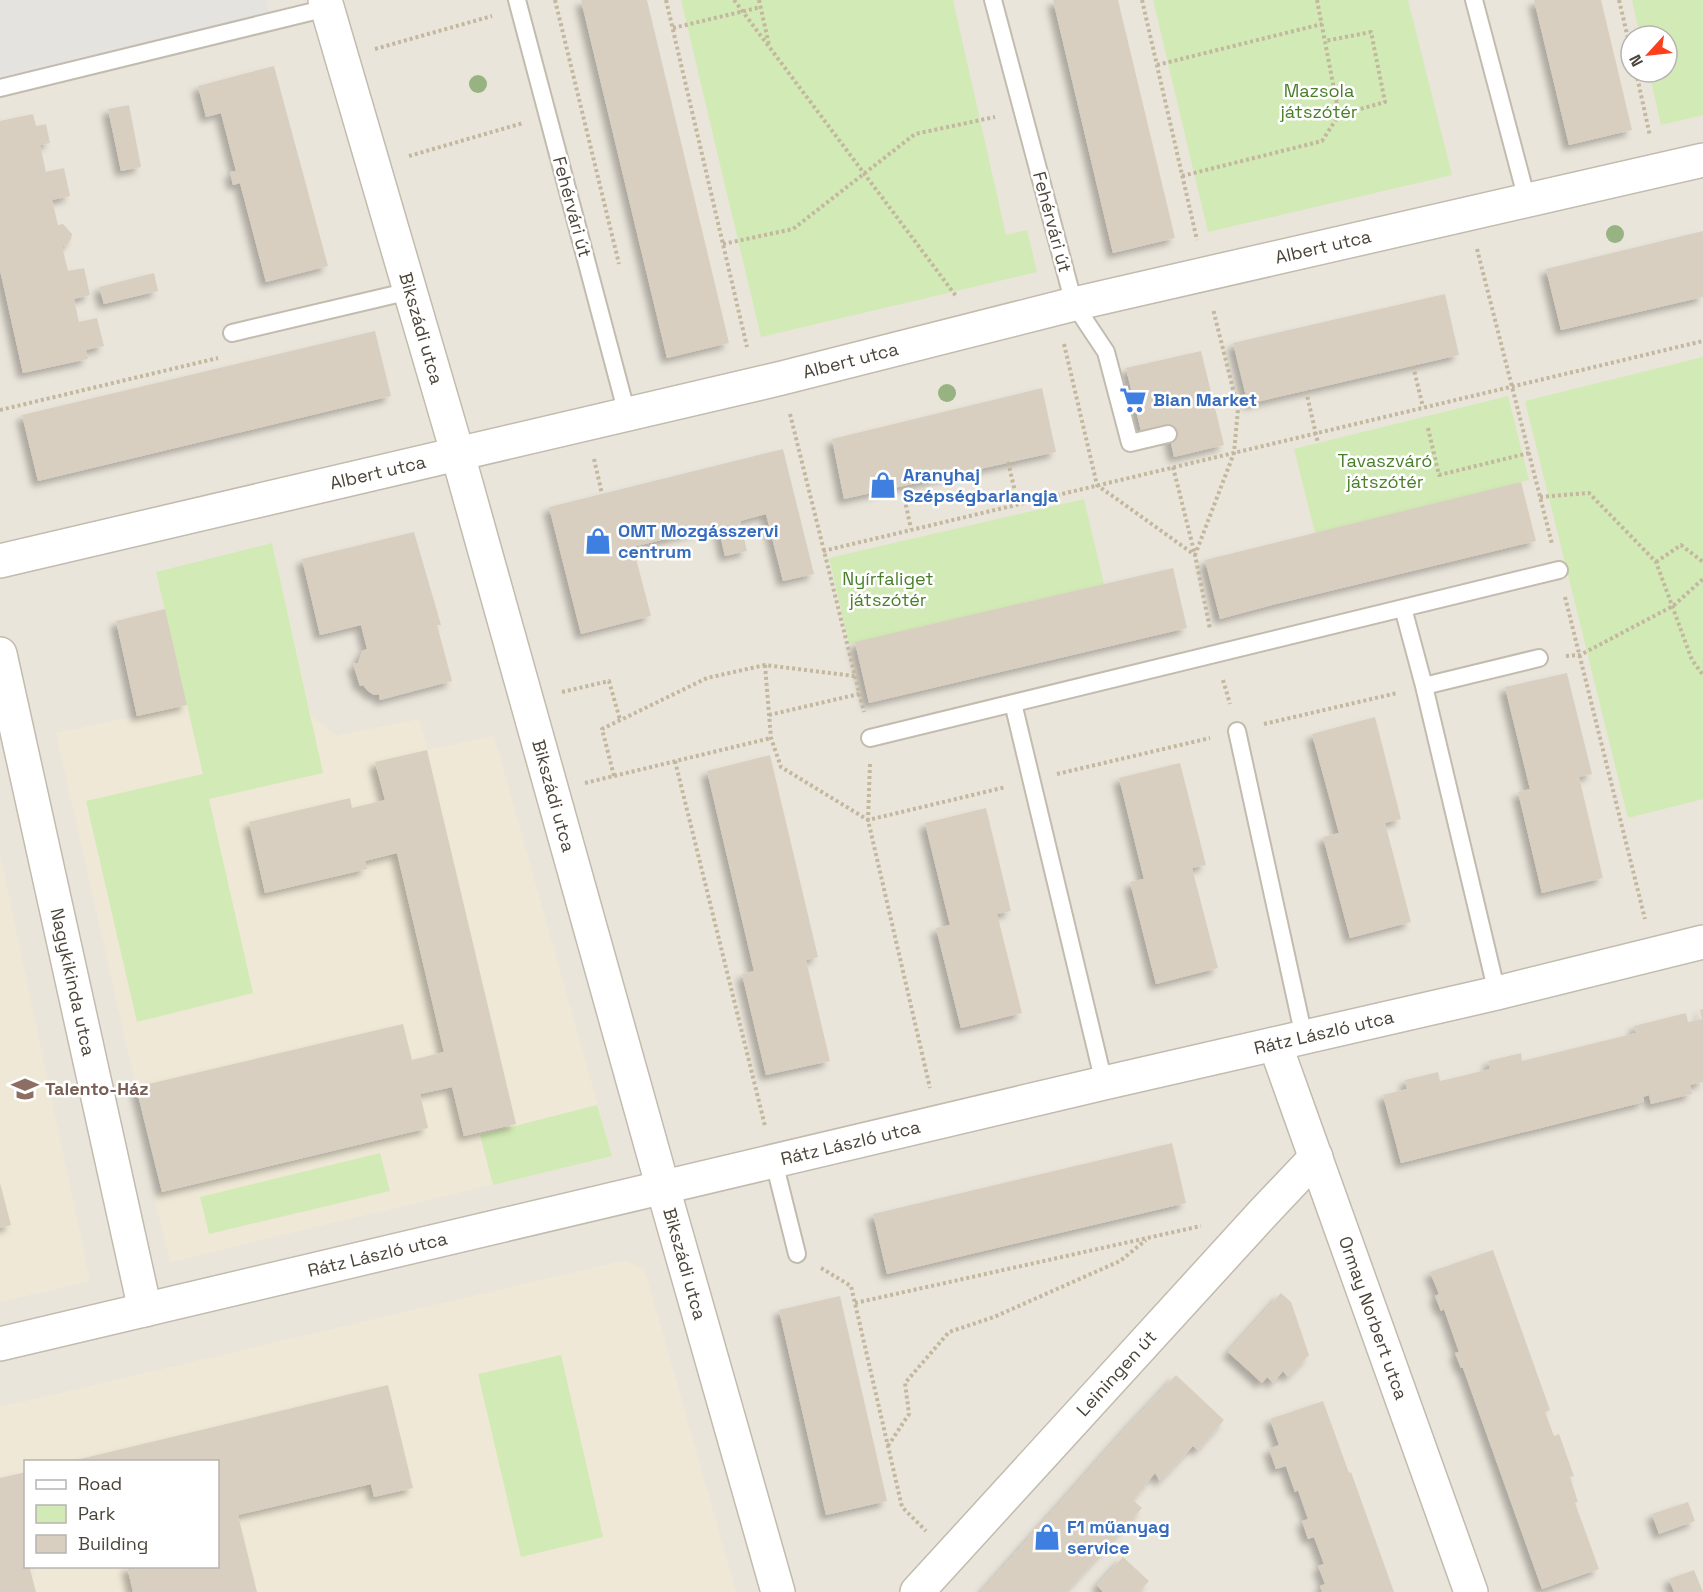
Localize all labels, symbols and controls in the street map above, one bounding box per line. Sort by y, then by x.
north arrow [1619,24,1679,84]
text: N [1624,51,1648,70]
park label: Mazsola játszótér [1279,79,1358,123]
street label: Fehérvári út [548,154,597,260]
street label: Fehérvári út [1028,169,1077,275]
street label: Albert utca [1273,224,1373,269]
street label: Bikszádi utca [394,269,449,387]
street label: Albert utca [800,337,901,383]
supermarket icon: Bian Market [1118,385,1148,415]
place label: Bian Market [1153,388,1257,411]
park label: Tavaszváró játszótér [1338,449,1432,493]
street label: Albert utca [327,450,428,494]
place label: Aranyhaj Szépségbarlangja [903,463,1059,507]
shop icon: Aranyhaj Szépségbarlangja [868,470,898,500]
place label: OMT Mozgásszervi centrum [618,519,779,563]
shop icon: OMT Mozgásszervi centrum [583,526,613,556]
park label: Nyírfaliget játszótér [842,567,934,611]
street label: Bikszádi utca [527,737,580,854]
street label: Nagykikinda utca [46,906,100,1058]
street label: Rátz László utca [1252,1005,1396,1059]
school or university icon: Talento-Ház [10,1074,40,1104]
place label: Talento-Ház [45,1077,149,1100]
street label: Rátz László utca [778,1115,923,1170]
street label: Bikszádi utca [658,1205,712,1322]
street label: Rátz László utca [305,1227,450,1282]
street label: Ormay Norbert utca [1334,1233,1413,1403]
street label: Leiningen út [1071,1325,1161,1421]
legend [24,1460,219,1568]
text: Road [78,1472,122,1495]
text: Park [78,1502,116,1525]
place label: F1 műanyag service [1067,1515,1170,1559]
shop icon: F1 műanyag service [1032,1522,1062,1552]
text: Building [78,1532,148,1555]

